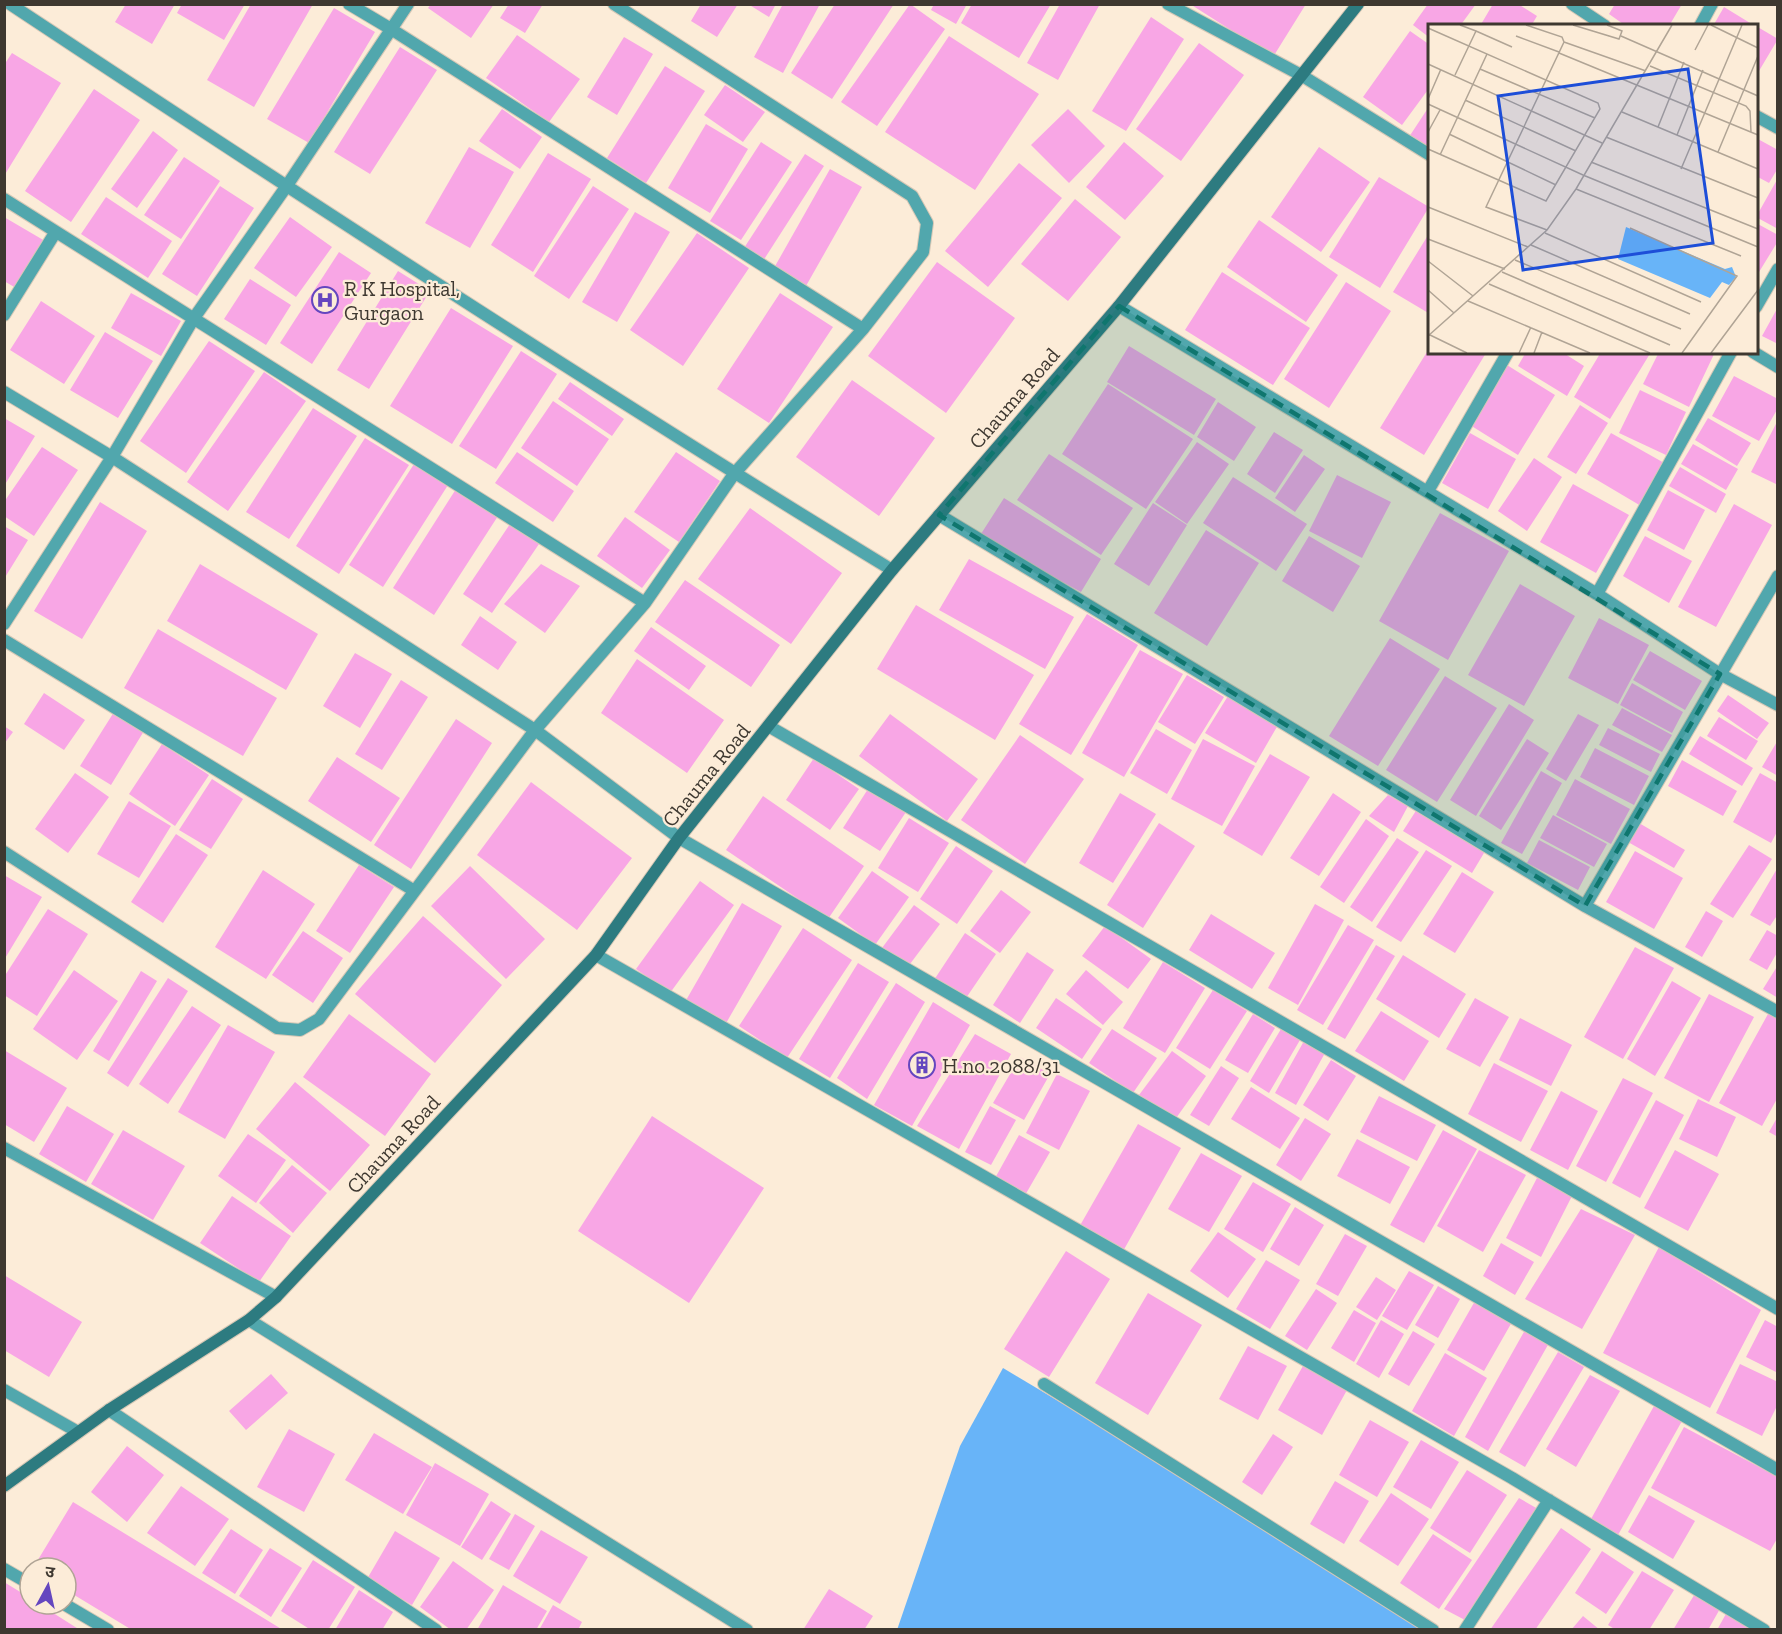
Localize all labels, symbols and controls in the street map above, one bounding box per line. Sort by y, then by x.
inset map [1428,24,1758,354]
place label: R K Hospital, Gurgaon [344,276,460,325]
hospital icon: R K Hospital, Gurgaon [310,285,340,315]
street label: Chauma Road [963,342,1065,454]
street label: Chauma Road [657,718,755,832]
building icon: H.no.2088/31 [907,1050,937,1080]
place label: H.no.2088/31 [942,1053,1060,1078]
street label: Chauma Road [341,1089,445,1198]
north arrow [18,1556,78,1616]
text: उ [44,1562,57,1582]

